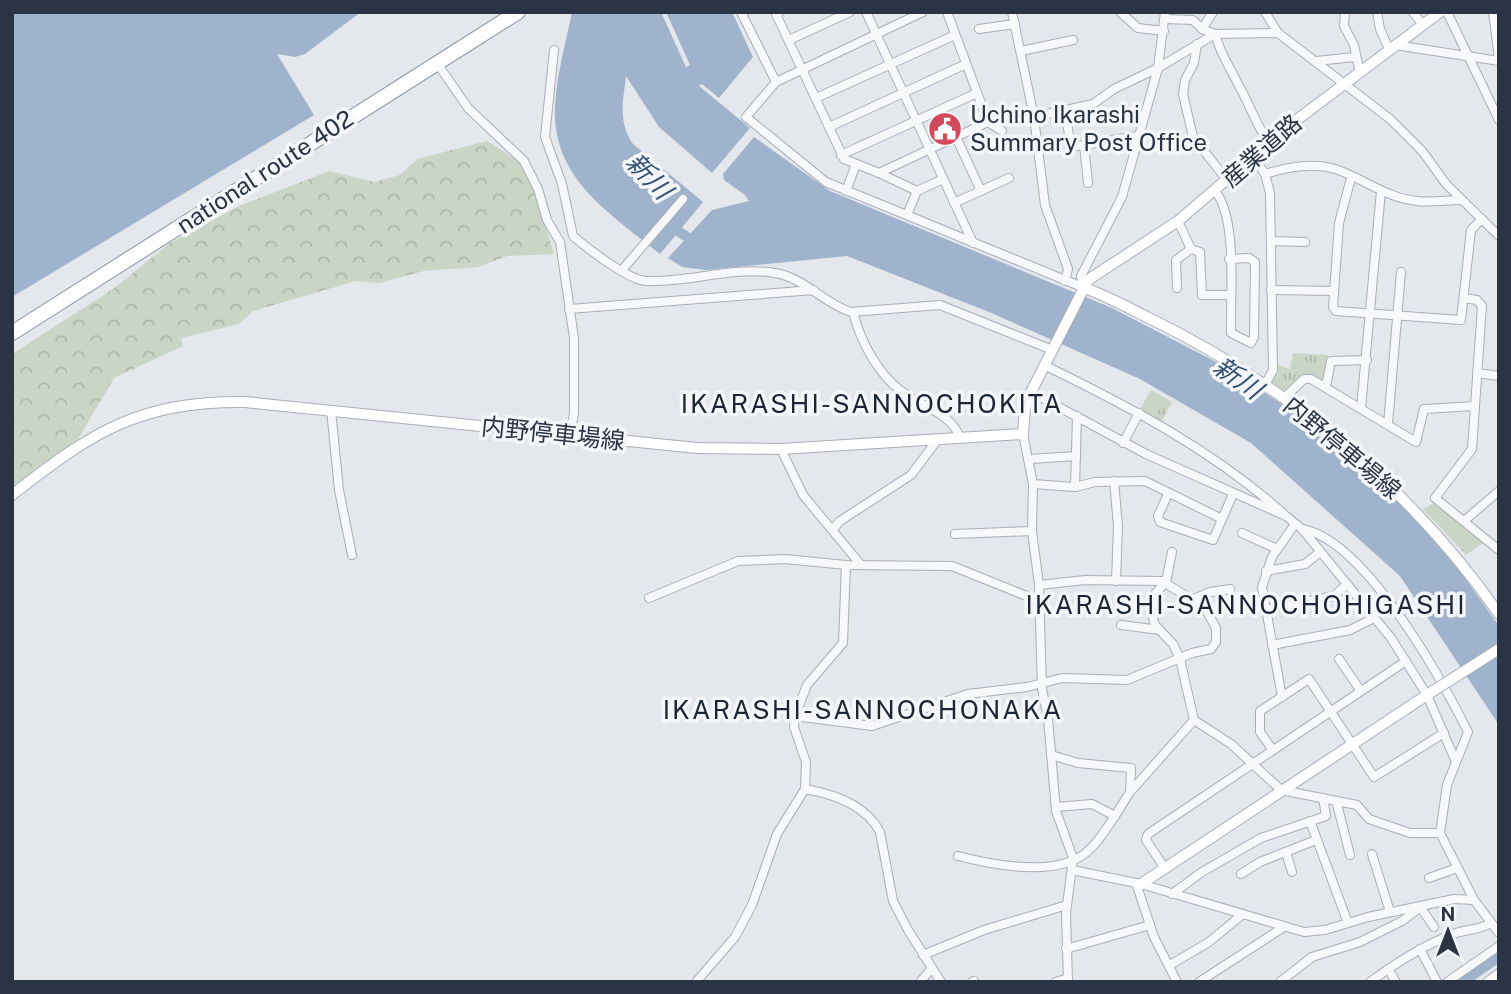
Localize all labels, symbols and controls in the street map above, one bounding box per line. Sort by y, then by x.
place label: Uchino Ikarashi Summary Post Office [970,100,1207,156]
street label: national route 402 [171,104,358,239]
street label: 産業道路 [1216,108,1307,192]
public building icon: Uchino Ikarashi Summary Post Office [926,110,964,148]
water label: 新川 [620,146,681,207]
water label: 新川 [1208,350,1271,407]
district label: IKARASHI-SANNOCHOKITA [681,388,1063,419]
street label: 内野停車場線 [1278,390,1407,504]
street label: 内野停車場線 [480,412,626,454]
district label: IKARASHI-SANNOCHOHIGASHI [1025,589,1467,620]
district label: IKARASHI-SANNOCHONAKA [663,694,1063,725]
north arrow [1413,896,1483,966]
text: N [1441,903,1455,925]

